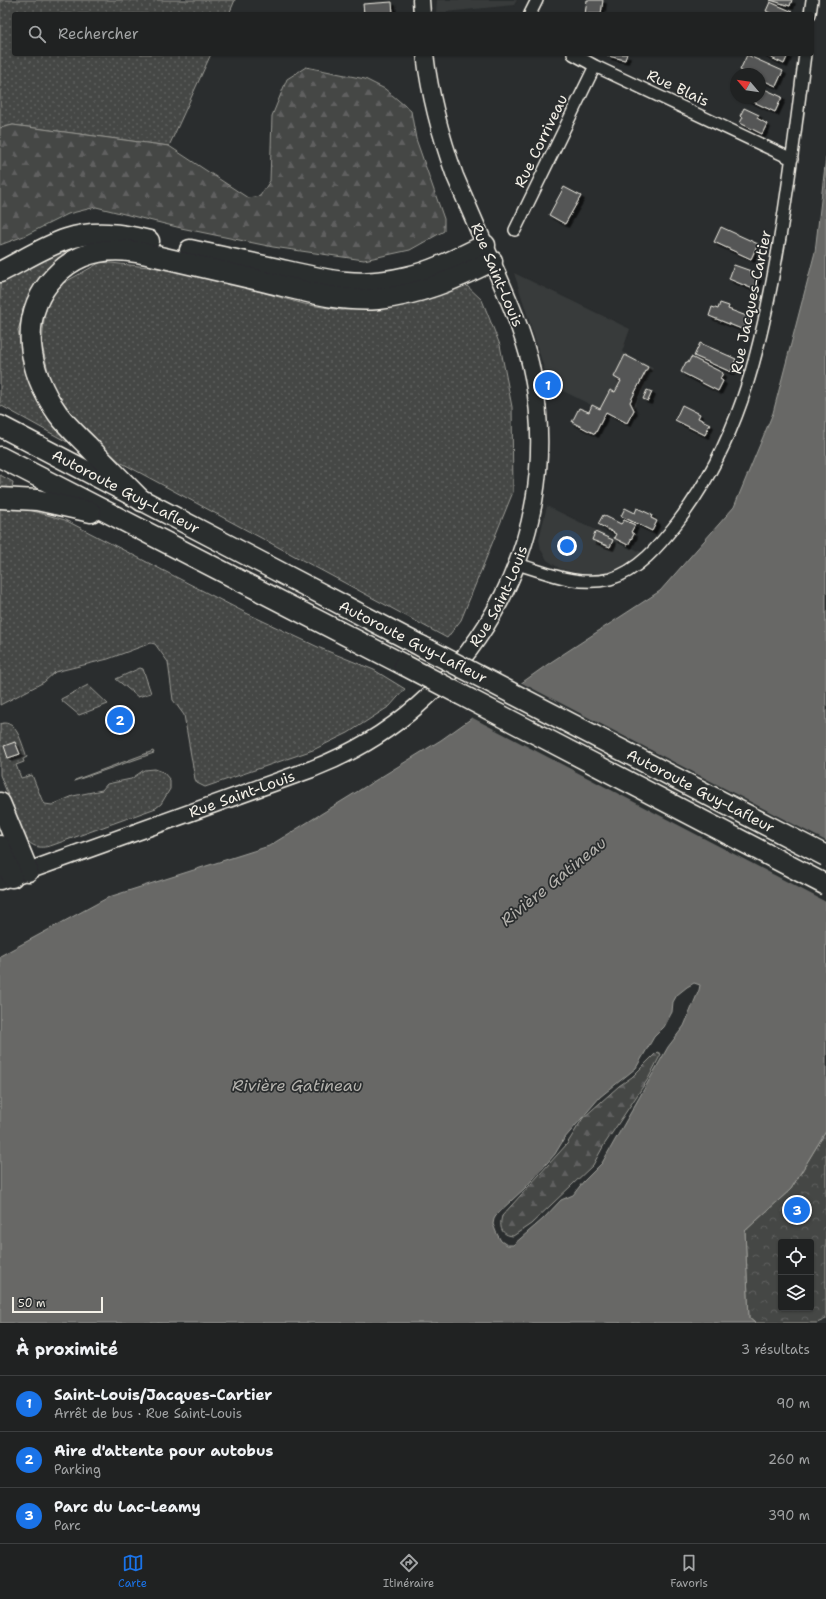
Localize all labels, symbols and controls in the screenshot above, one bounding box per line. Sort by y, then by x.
search box [12,12,814,56]
icon: search [26,23,48,45]
text: Rechercher [58,24,139,44]
street label: Rue Blais [644,65,712,111]
north arrow [730,68,766,104]
street label: Rue Corriveau [510,91,572,191]
street label: Rue Saint-Louis [466,220,528,330]
street label: Rue Jacques-Cartier [726,228,776,376]
pin: 1 [535,370,561,400]
street label: Autoroute Guy-Lafleur [49,445,203,539]
your location [557,536,577,556]
street label: Rue Saint-Louis [465,543,532,651]
street label: Autoroute Guy-Lafleur [335,596,491,688]
pin: 2 [107,705,133,735]
street label: Autoroute Guy-Lafleur [623,744,778,838]
street label: Rue Saint-Louis [186,766,298,822]
water label: Rivière Gatineau [496,832,611,931]
water label: Rivière Gatineau [232,1075,362,1096]
pin: 3 [784,1195,810,1225]
map controls [778,1239,814,1311]
button: locate [778,1239,814,1275]
button: layers [778,1275,814,1311]
scale bar [12,1295,103,1314]
text: 50 m [18,1296,46,1311]
text: À proximité [16,1338,118,1360]
text: 3 résultats [741,1341,810,1358]
text: Saint-Louis/Jacques-Cartier [54,1385,272,1405]
text: 1 [26,1395,32,1412]
text: 90 m [776,1395,810,1412]
text: Arrêt de bus · Rue Saint-Louis [54,1405,242,1422]
text: Aire d'attente pour autobus [54,1441,273,1461]
text: 2 [24,1451,34,1468]
text: 260 m [768,1451,810,1468]
text: Parking [54,1461,101,1478]
text: Parc du Lac-Leamy [54,1497,201,1517]
text: 3 [24,1507,34,1524]
text: 390 m [768,1507,810,1524]
text: Parc [54,1517,81,1534]
tab: Carte [118,1552,147,1591]
tab: Itinéraire [383,1552,434,1591]
tab: Favoris [670,1552,708,1591]

